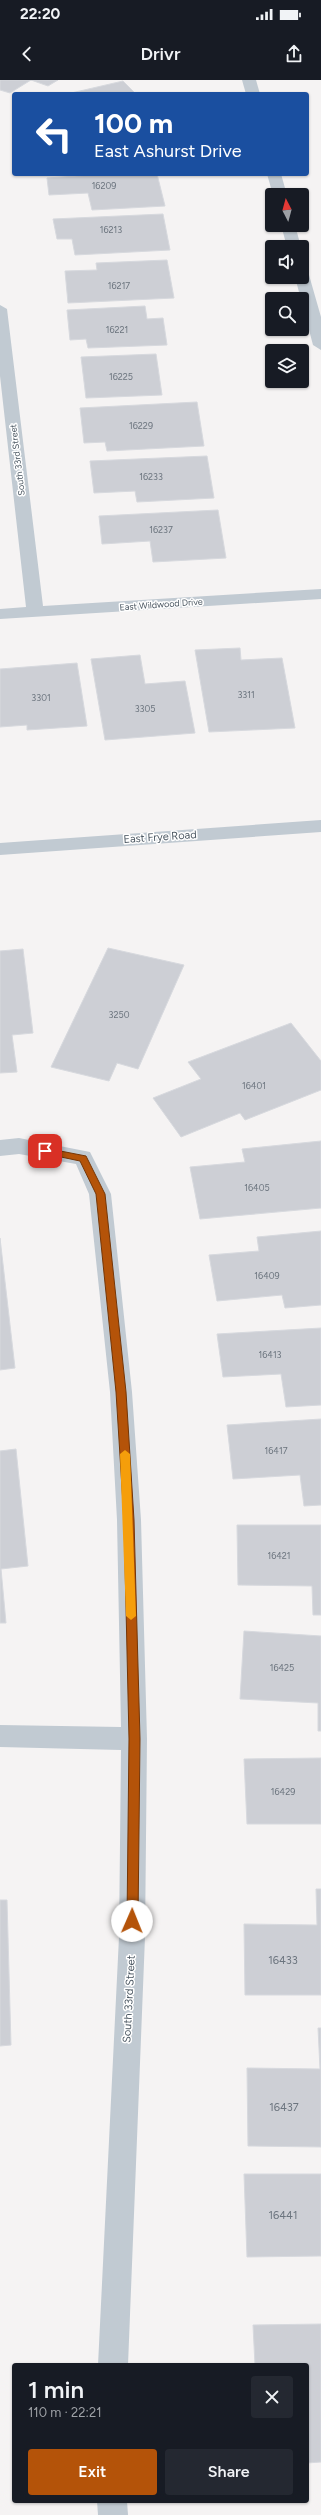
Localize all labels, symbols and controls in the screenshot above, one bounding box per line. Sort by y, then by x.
text: 22:20 [20,5,60,23]
icon: back [16,43,38,65]
text: Drivr [141,43,180,65]
icon: share [283,43,305,65]
text: 100 m [94,106,173,140]
icon: left [28,108,80,160]
text: East Ashurst Drive [94,140,241,162]
house number: 16209 [92,180,116,191]
north arrow [265,188,309,232]
map controls [265,188,309,388]
house number: 16213 [100,224,122,235]
button: sound [265,240,309,284]
house number: 16217 [108,280,130,291]
button: search [265,292,309,336]
house number: 16221 [106,324,128,335]
button: layers [265,344,309,388]
house number: 16225 [109,371,133,382]
house number: 16229 [129,420,153,431]
street label: South 33rd Street [7,423,27,496]
house number: 16233 [139,471,163,482]
house number: 16237 [149,524,173,535]
street label: East Wildwood Drive [119,596,203,612]
house number: 3311 [237,689,255,700]
house number: 3301 [31,692,51,703]
house number: 3305 [135,703,155,714]
street label: East Frye Road [123,828,197,846]
house number: 3250 [109,1009,130,1020]
house number: 16401 [242,1080,266,1091]
pin [28,1134,62,1168]
icon: arrive [34,1140,56,1162]
house number: 16405 [244,1182,270,1193]
house number: 16409 [254,1270,280,1281]
house number: 16413 [258,1349,282,1360]
house number: 16417 [265,1445,288,1456]
house number: 16421 [267,1550,291,1561]
house number: 16425 [270,1662,294,1673]
house number: 16429 [271,1786,295,1797]
position arrow [111,1900,153,1942]
house number: 16433 [268,1954,298,1967]
street label: South 33rd Street [120,1955,138,2043]
house number: 16437 [269,2101,299,2114]
house number: 16441 [269,2209,297,2222]
text: 1 min [28,2375,84,2404]
button: close [251,2376,293,2418]
text: 110 m · 22:21 [28,2405,102,2420]
button: Exit [28,2449,157,2495]
button: Share [165,2449,293,2495]

